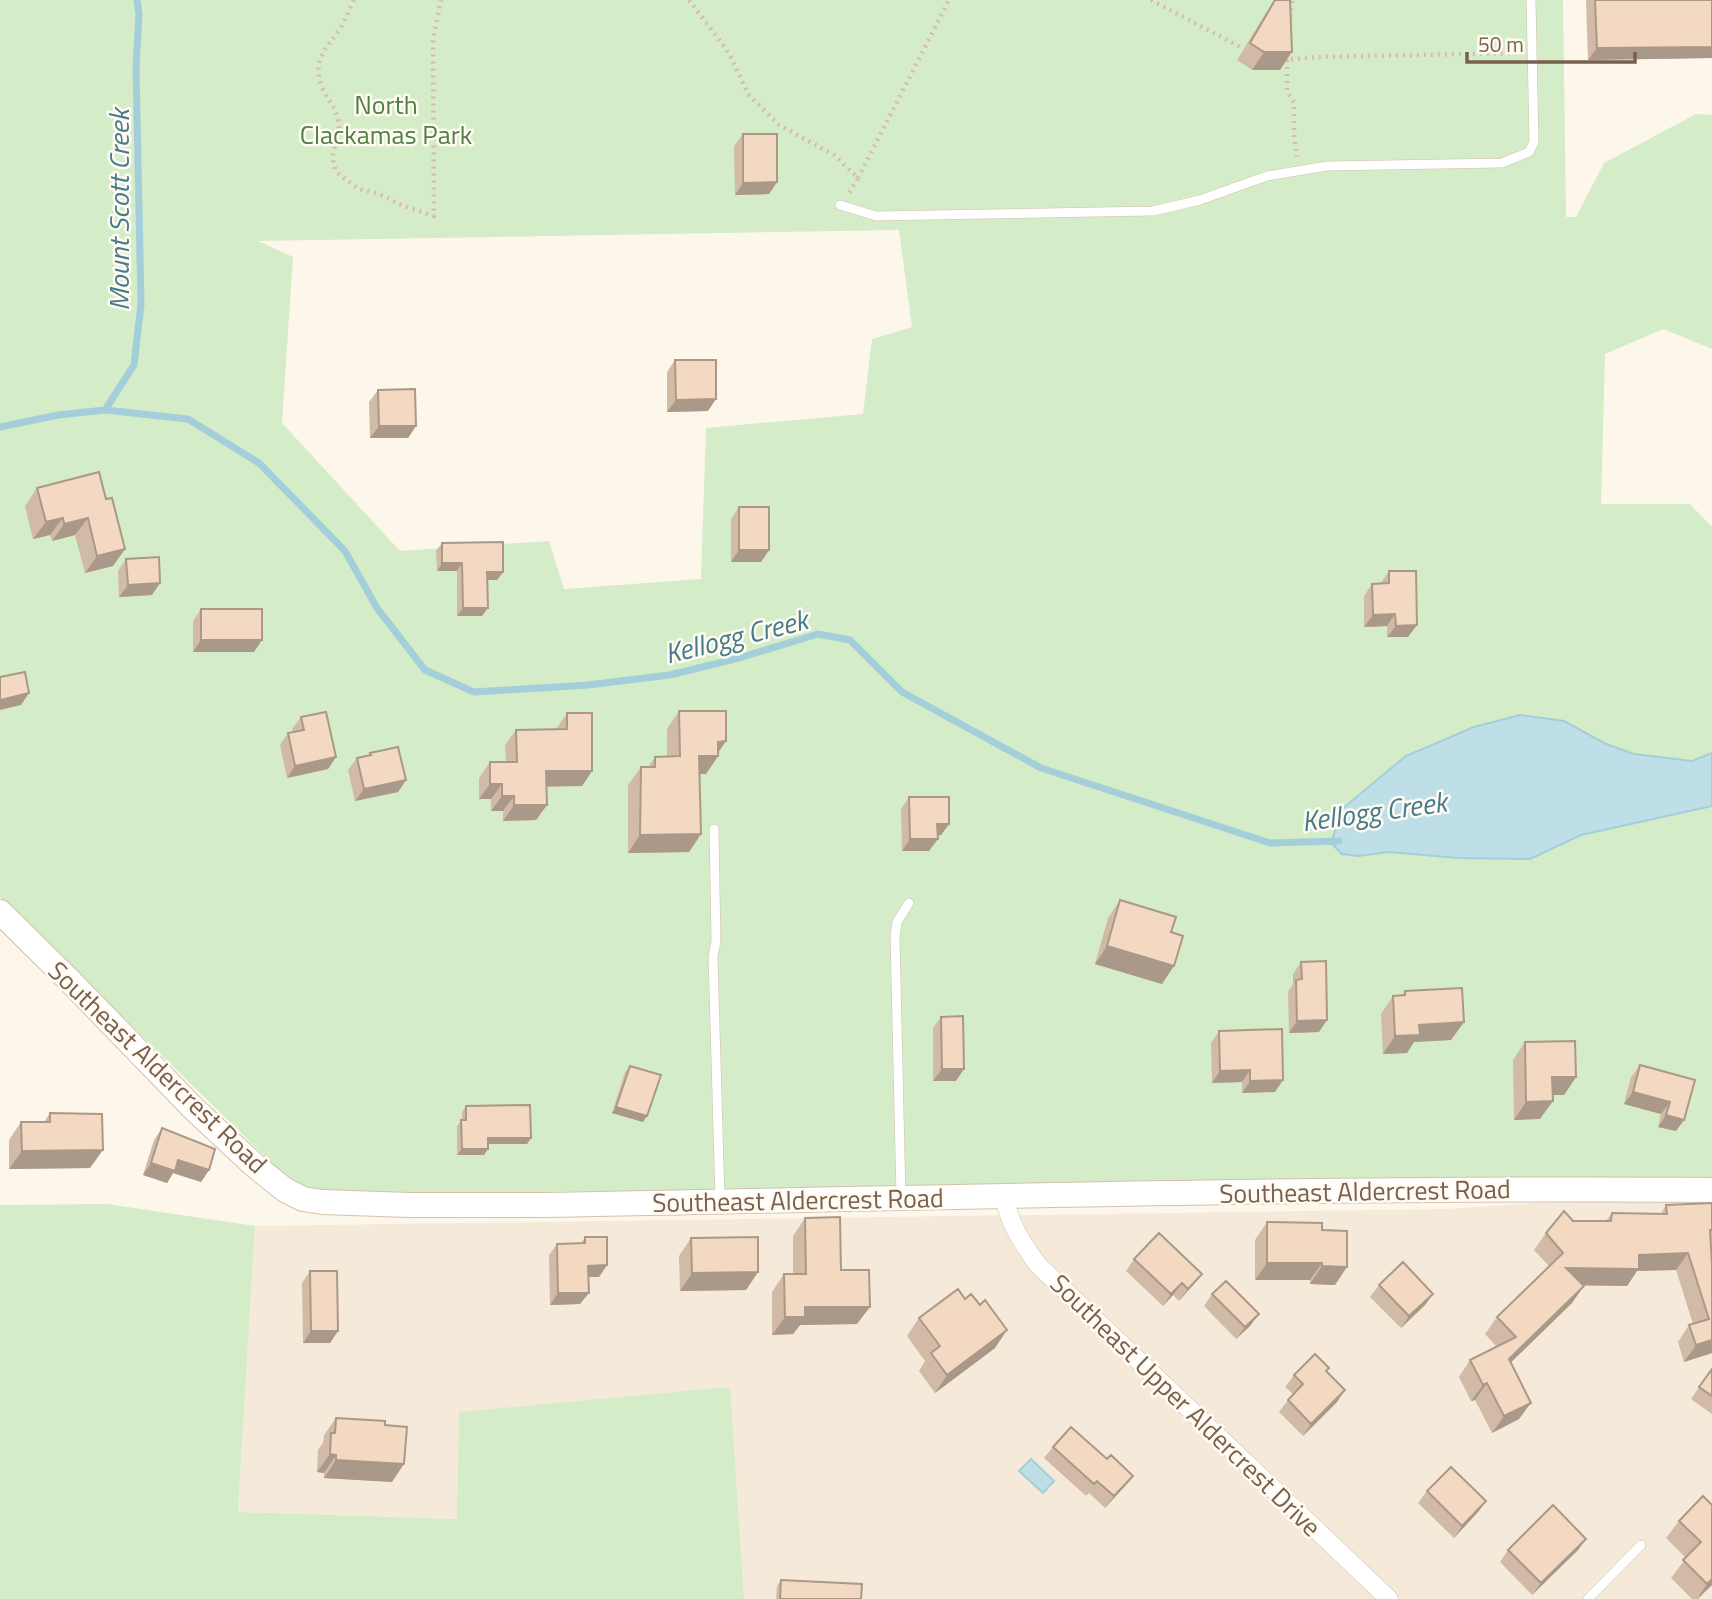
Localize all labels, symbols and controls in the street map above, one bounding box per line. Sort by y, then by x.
scale bar [1467,21,1635,65]
text: 50 m [1478,28,1524,60]
park label: North Clackamas Park [300,85,472,154]
water label: Mount Scott Creek [97,105,140,311]
water label: Kellogg Creek [660,597,816,675]
water label: Kellogg Creek [1299,779,1453,842]
street label: Southeast Aldercrest Road [40,952,276,1182]
street label: Southeast Aldercrest Road [1219,1169,1511,1213]
street label: Southeast Aldercrest Road [652,1178,944,1222]
street label: Southeast Upper Aldercrest Drive [1042,1265,1330,1545]

